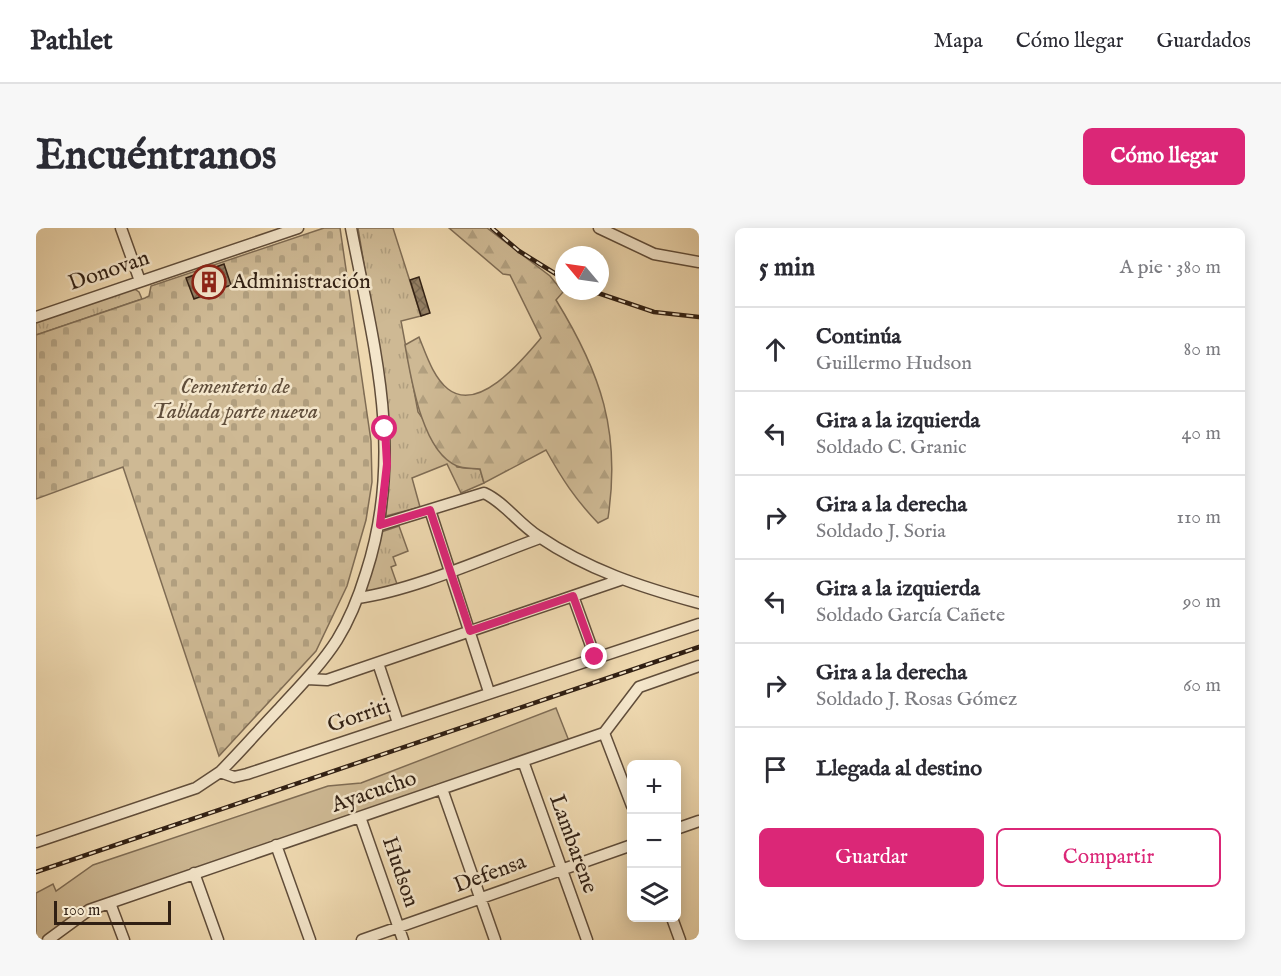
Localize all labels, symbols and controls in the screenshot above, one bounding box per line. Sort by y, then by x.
text: Pathlet [30,24,113,59]
text: Mapa [934,28,983,55]
text: Cómo llegar [1016,28,1123,55]
text: Guardados [1156,28,1251,55]
button: Cómo llegar [1083,128,1245,185]
text: Encuéntranos [36,130,277,183]
street label: Donovan [65,244,153,298]
north arrow [555,246,609,300]
text: 5 min [759,251,815,284]
text: A pie · 380 m [1120,255,1221,280]
building icon: Administración [191,264,227,300]
place label: Administración [231,268,371,296]
text: Continúa [816,323,901,351]
icon: ahead [759,333,792,366]
text: 80 m [1184,337,1221,362]
text: Guillermo Hudson [816,351,972,376]
park label: Cementerio de Tablada parte nueva [152,373,318,426]
text: Gira a la izquierda [816,407,980,435]
route start [371,415,397,441]
icon: left [759,417,792,450]
text: 40 m [1182,421,1221,446]
text: Soldado C. Granic [816,435,967,460]
text: Gira a la derecha [816,491,967,519]
icon: right [759,501,792,534]
text: 110 m [1177,505,1221,530]
text: Soldado J. Soria [816,519,946,544]
text: Gira a la izquierda [816,575,980,603]
icon: left [759,585,792,618]
text: 90 m [1183,589,1221,614]
text: Soldado García Cañete [816,603,1005,628]
route end [581,643,607,669]
text: Gira a la derecha [816,659,967,687]
icon: right [759,669,792,702]
text: 60 m [1183,673,1221,698]
text: Soldado J. Rosas Gómez [816,687,1017,712]
street label: Gorriti [324,692,394,740]
icon: arrive [759,753,792,786]
text: Llegada al destino [816,755,982,783]
map controls [627,760,681,922]
button: + [627,760,681,814]
street label: Ayacucho [327,764,420,820]
street label: Lambarene [542,791,604,897]
button: − [627,814,681,868]
button: Guardar [759,828,984,887]
button: Compartir [996,828,1221,887]
street label: Hudson [375,833,425,911]
street label: Defensa [450,848,530,900]
button: layers [627,868,681,922]
scale bar [54,898,171,926]
text: 100 m [63,901,100,921]

